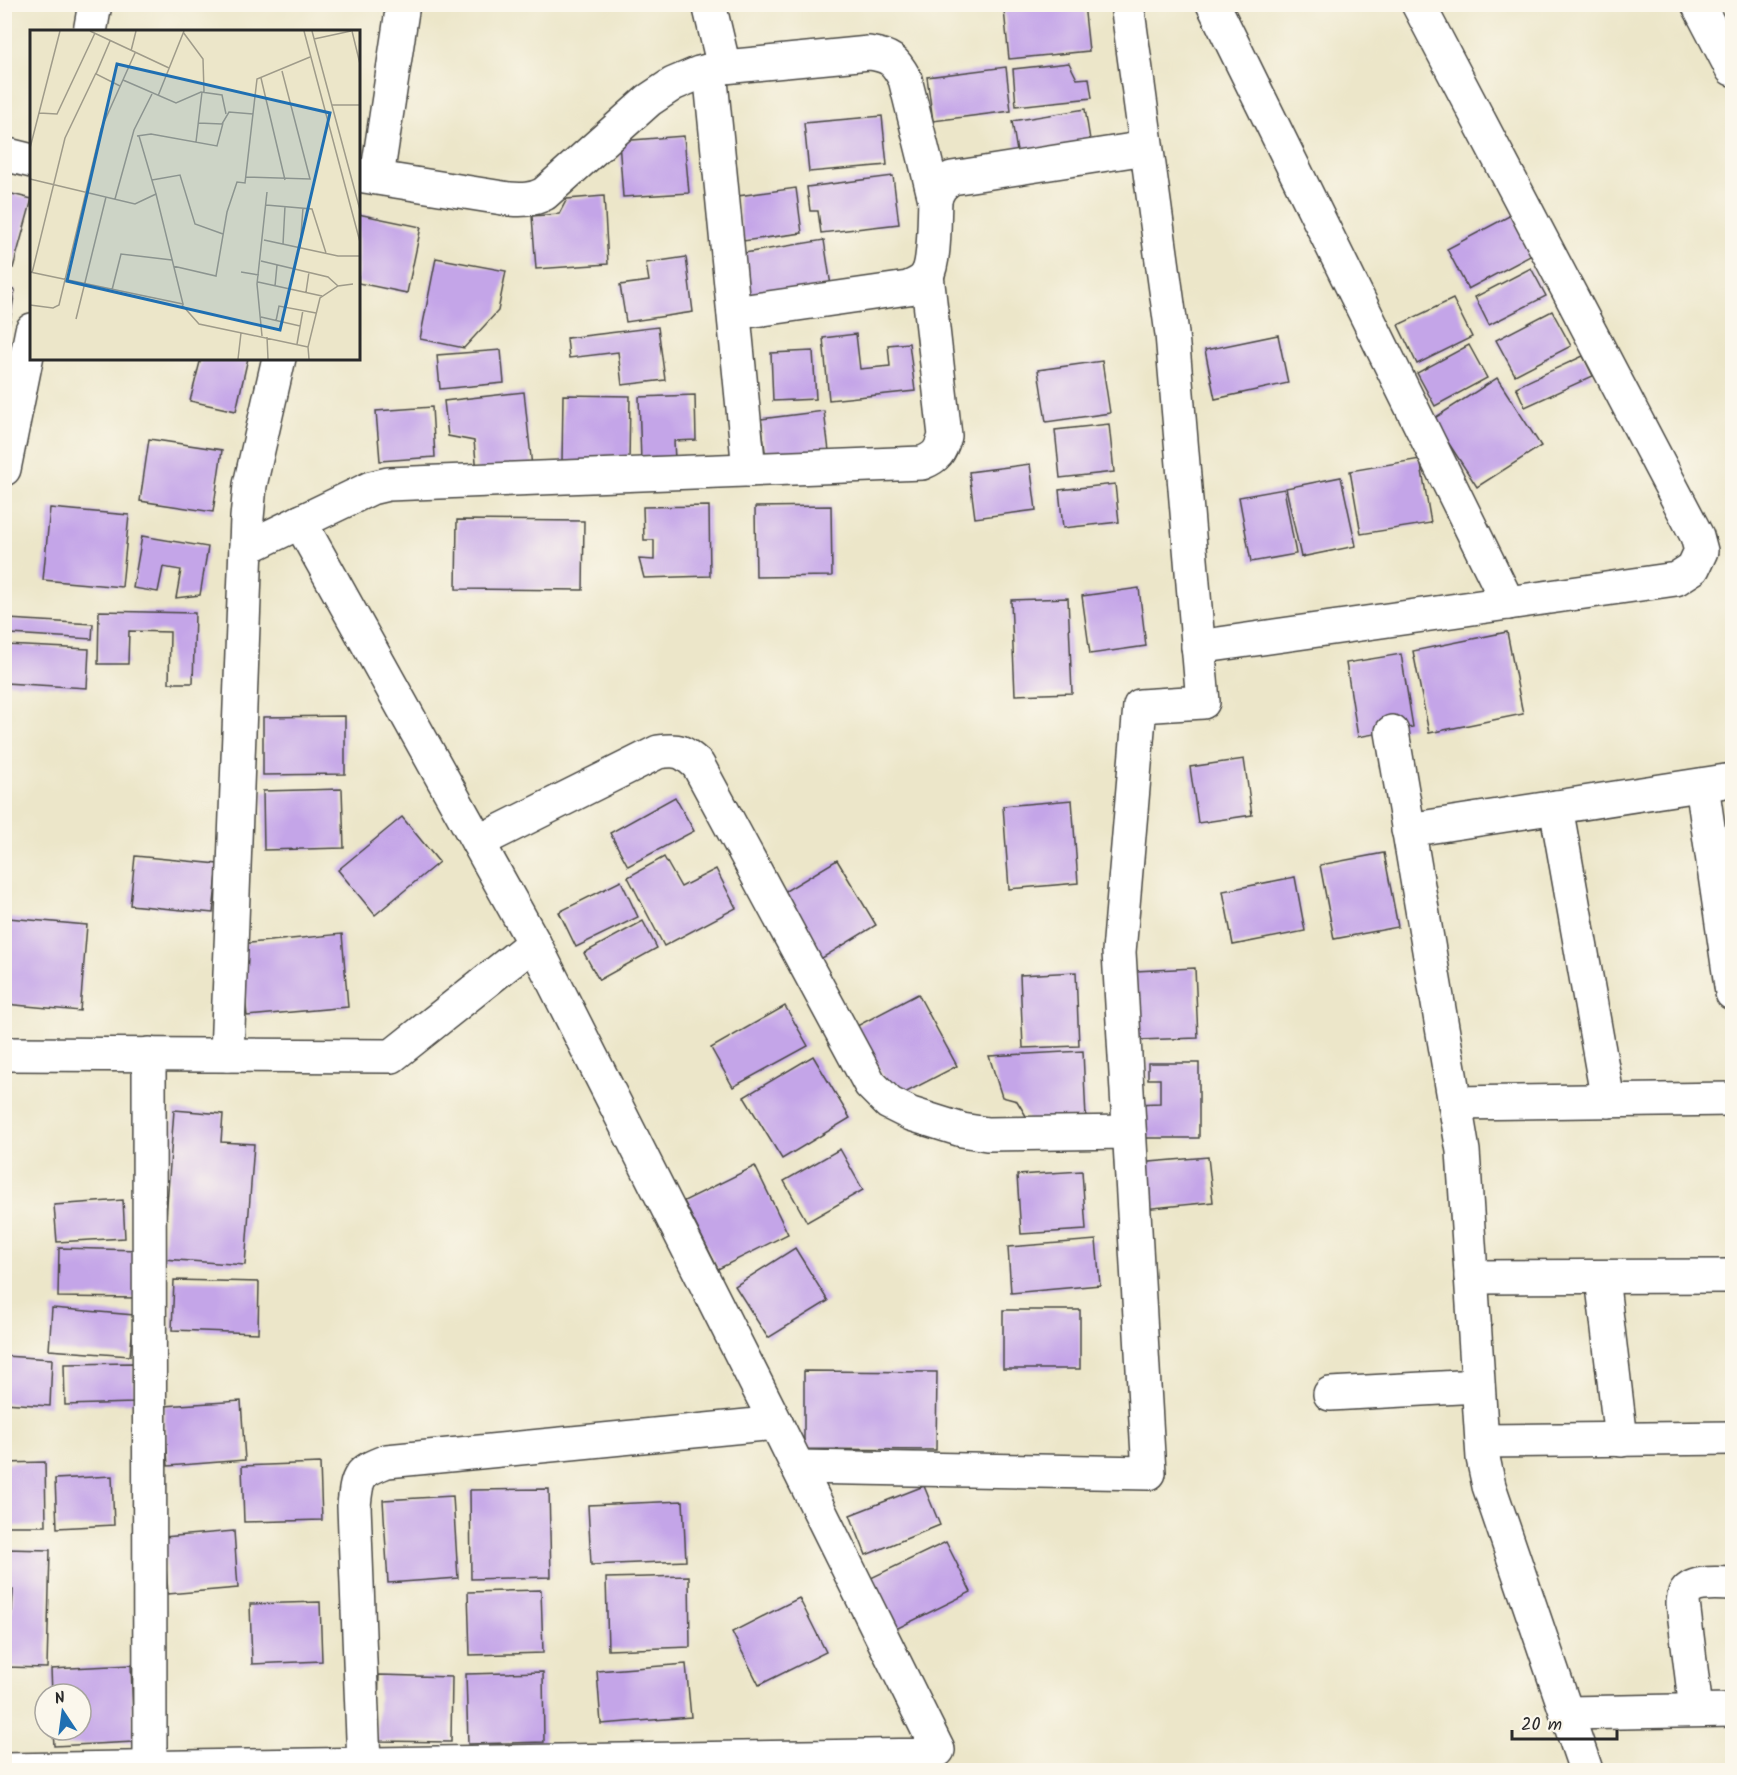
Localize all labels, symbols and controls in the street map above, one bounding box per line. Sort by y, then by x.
inset map [30,30,360,360]
north arrow [33,1682,93,1742]
text: N [52,1686,68,1712]
scale bar [1512,1703,1617,1741]
text: 20 m [1521,1711,1562,1740]

